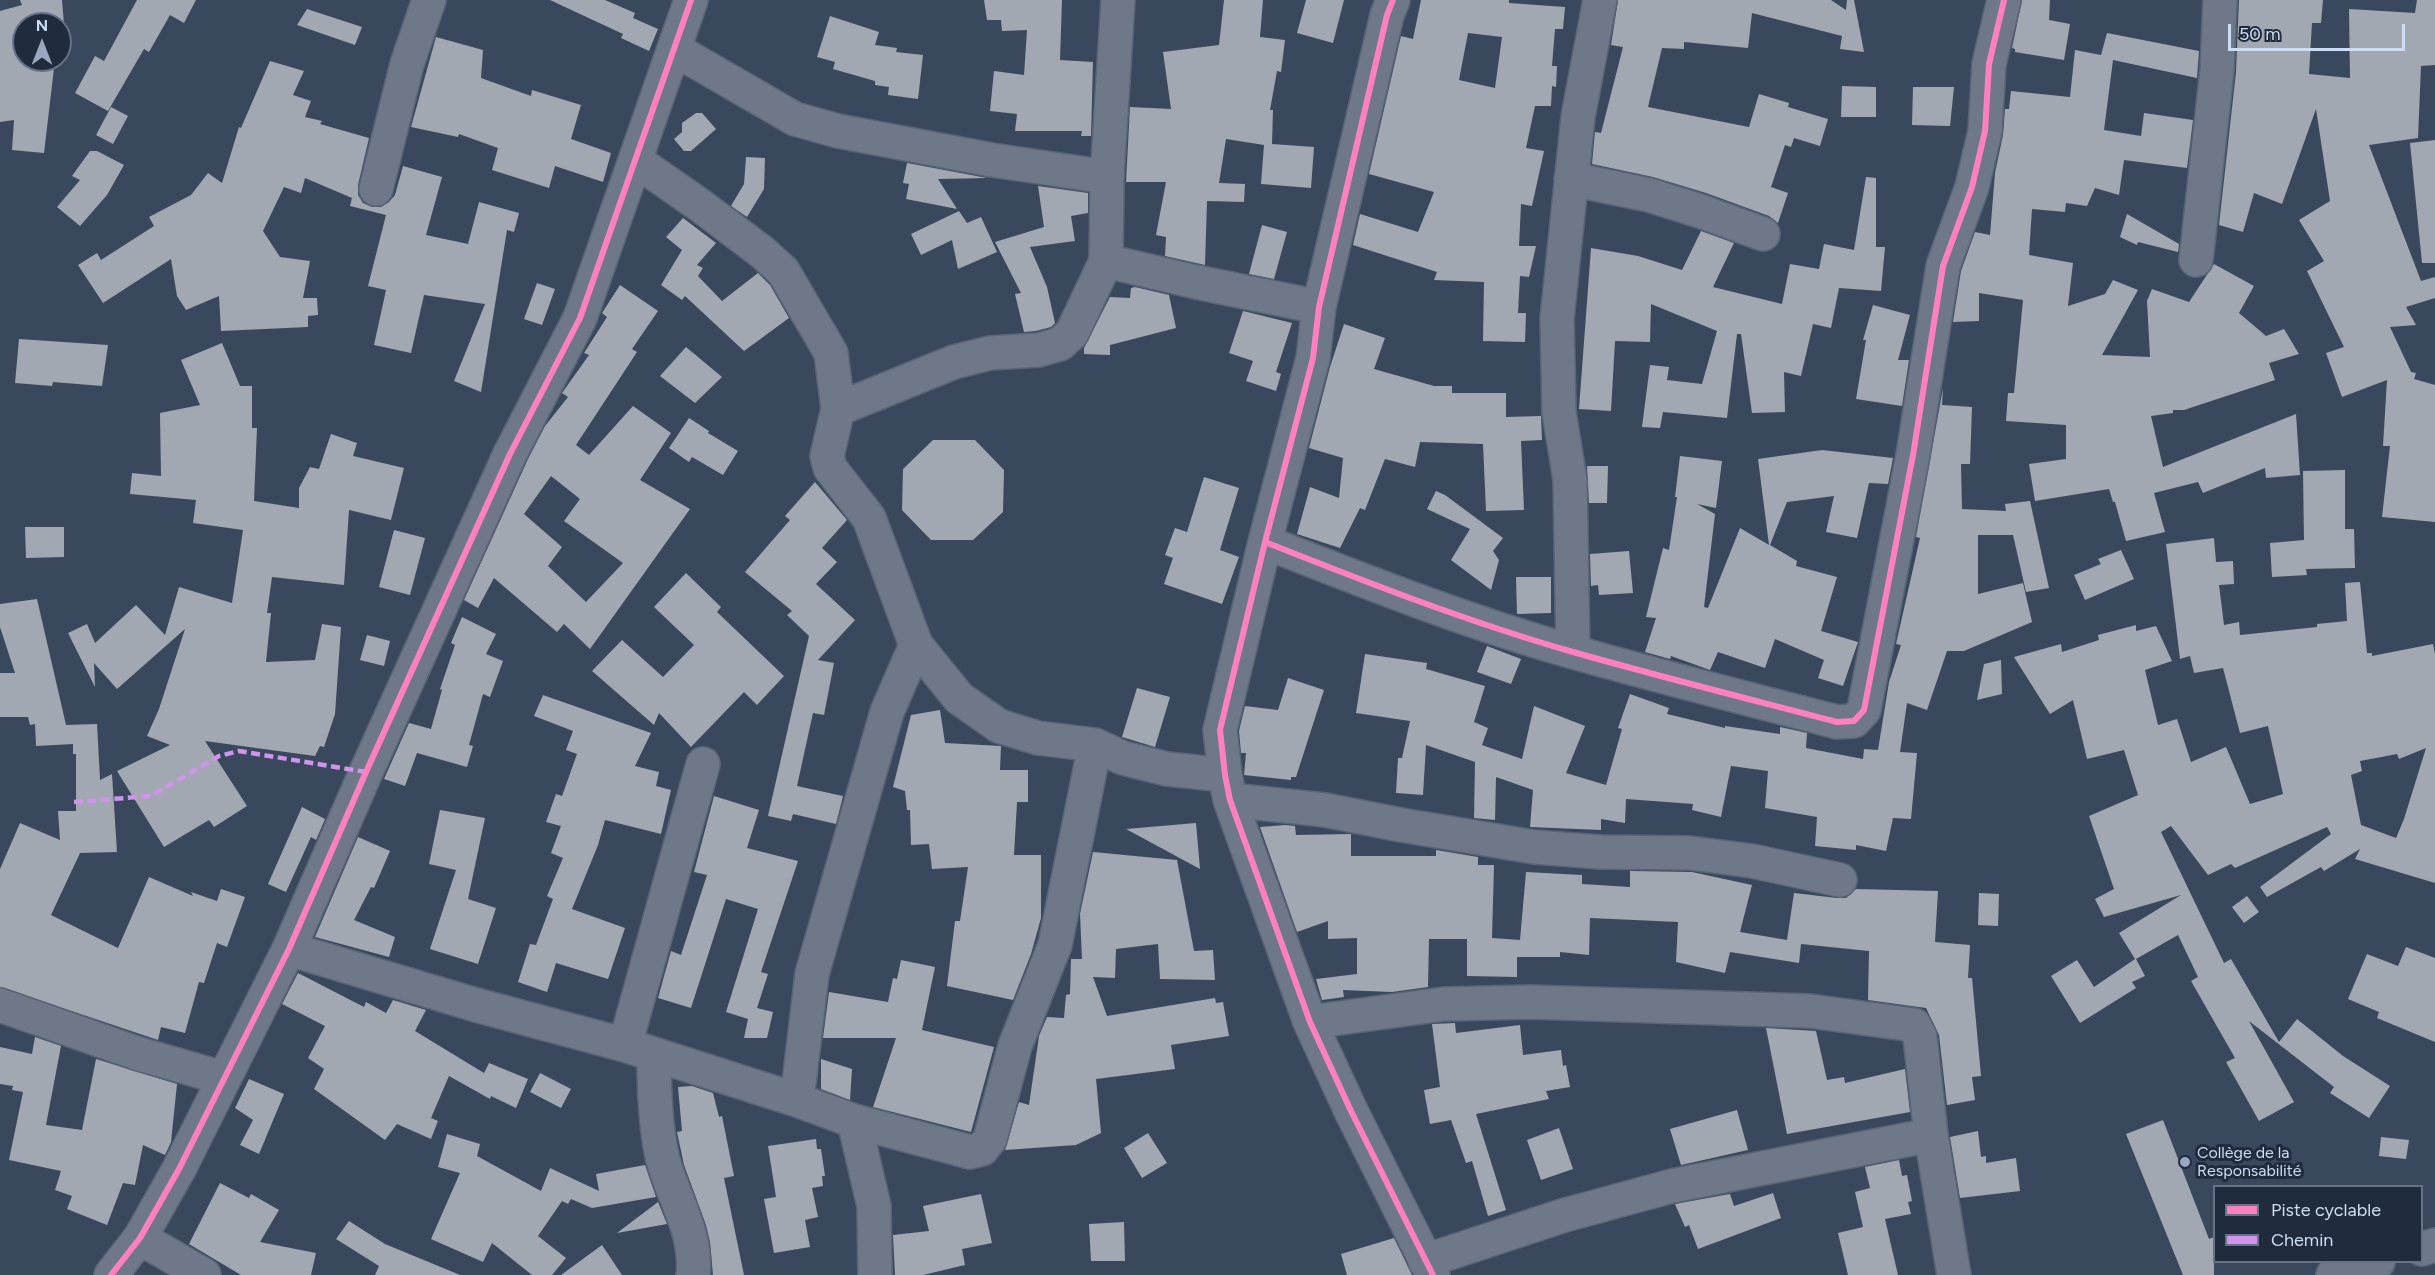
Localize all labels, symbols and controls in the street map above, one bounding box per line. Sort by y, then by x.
north arrow [12,12,72,72]
scale bar [2231,12,2408,50]
text: N [36,16,48,35]
text: 50 m [2239,23,2281,45]
place label: Collège de la Responsabilité [2197,1143,2302,1181]
marker: Collège de la Responsabilité [2178,1155,2192,1169]
legend [2213,1185,2423,1263]
text: Piste cyclable [2271,1199,2381,1221]
text: Chemin [2271,1229,2333,1251]

